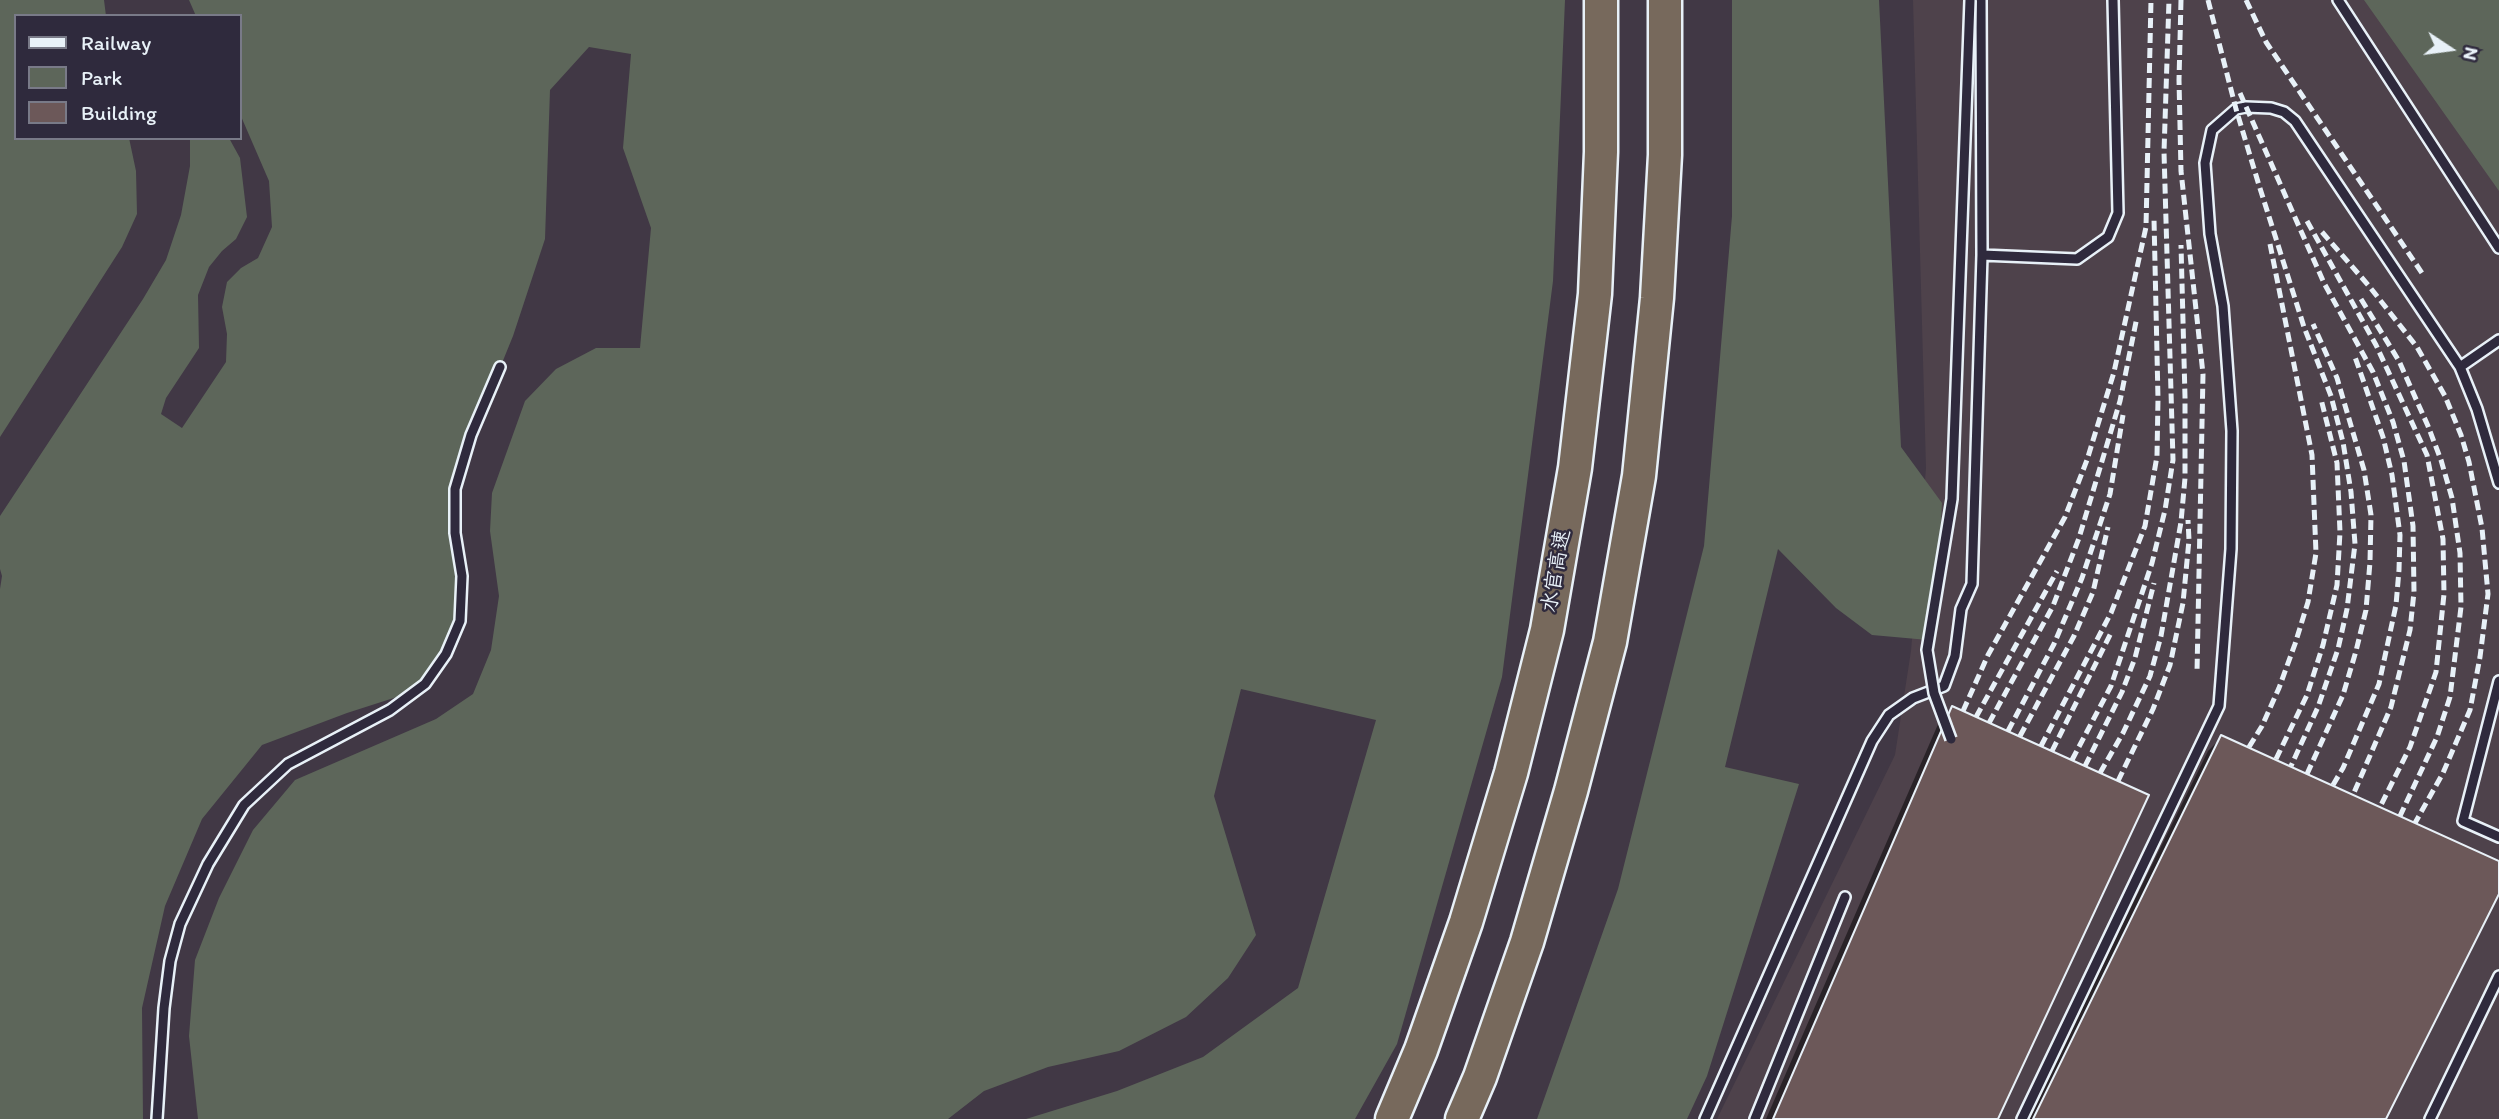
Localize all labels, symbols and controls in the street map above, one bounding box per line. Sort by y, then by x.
legend [14,14,242,140]
north arrow [2415,14,2485,84]
text: Railway [81,30,151,55]
text: N [2458,45,2484,63]
text: Park [81,65,122,90]
text: Building [81,100,157,125]
street label: 水官高速 [1537,527,1577,615]

